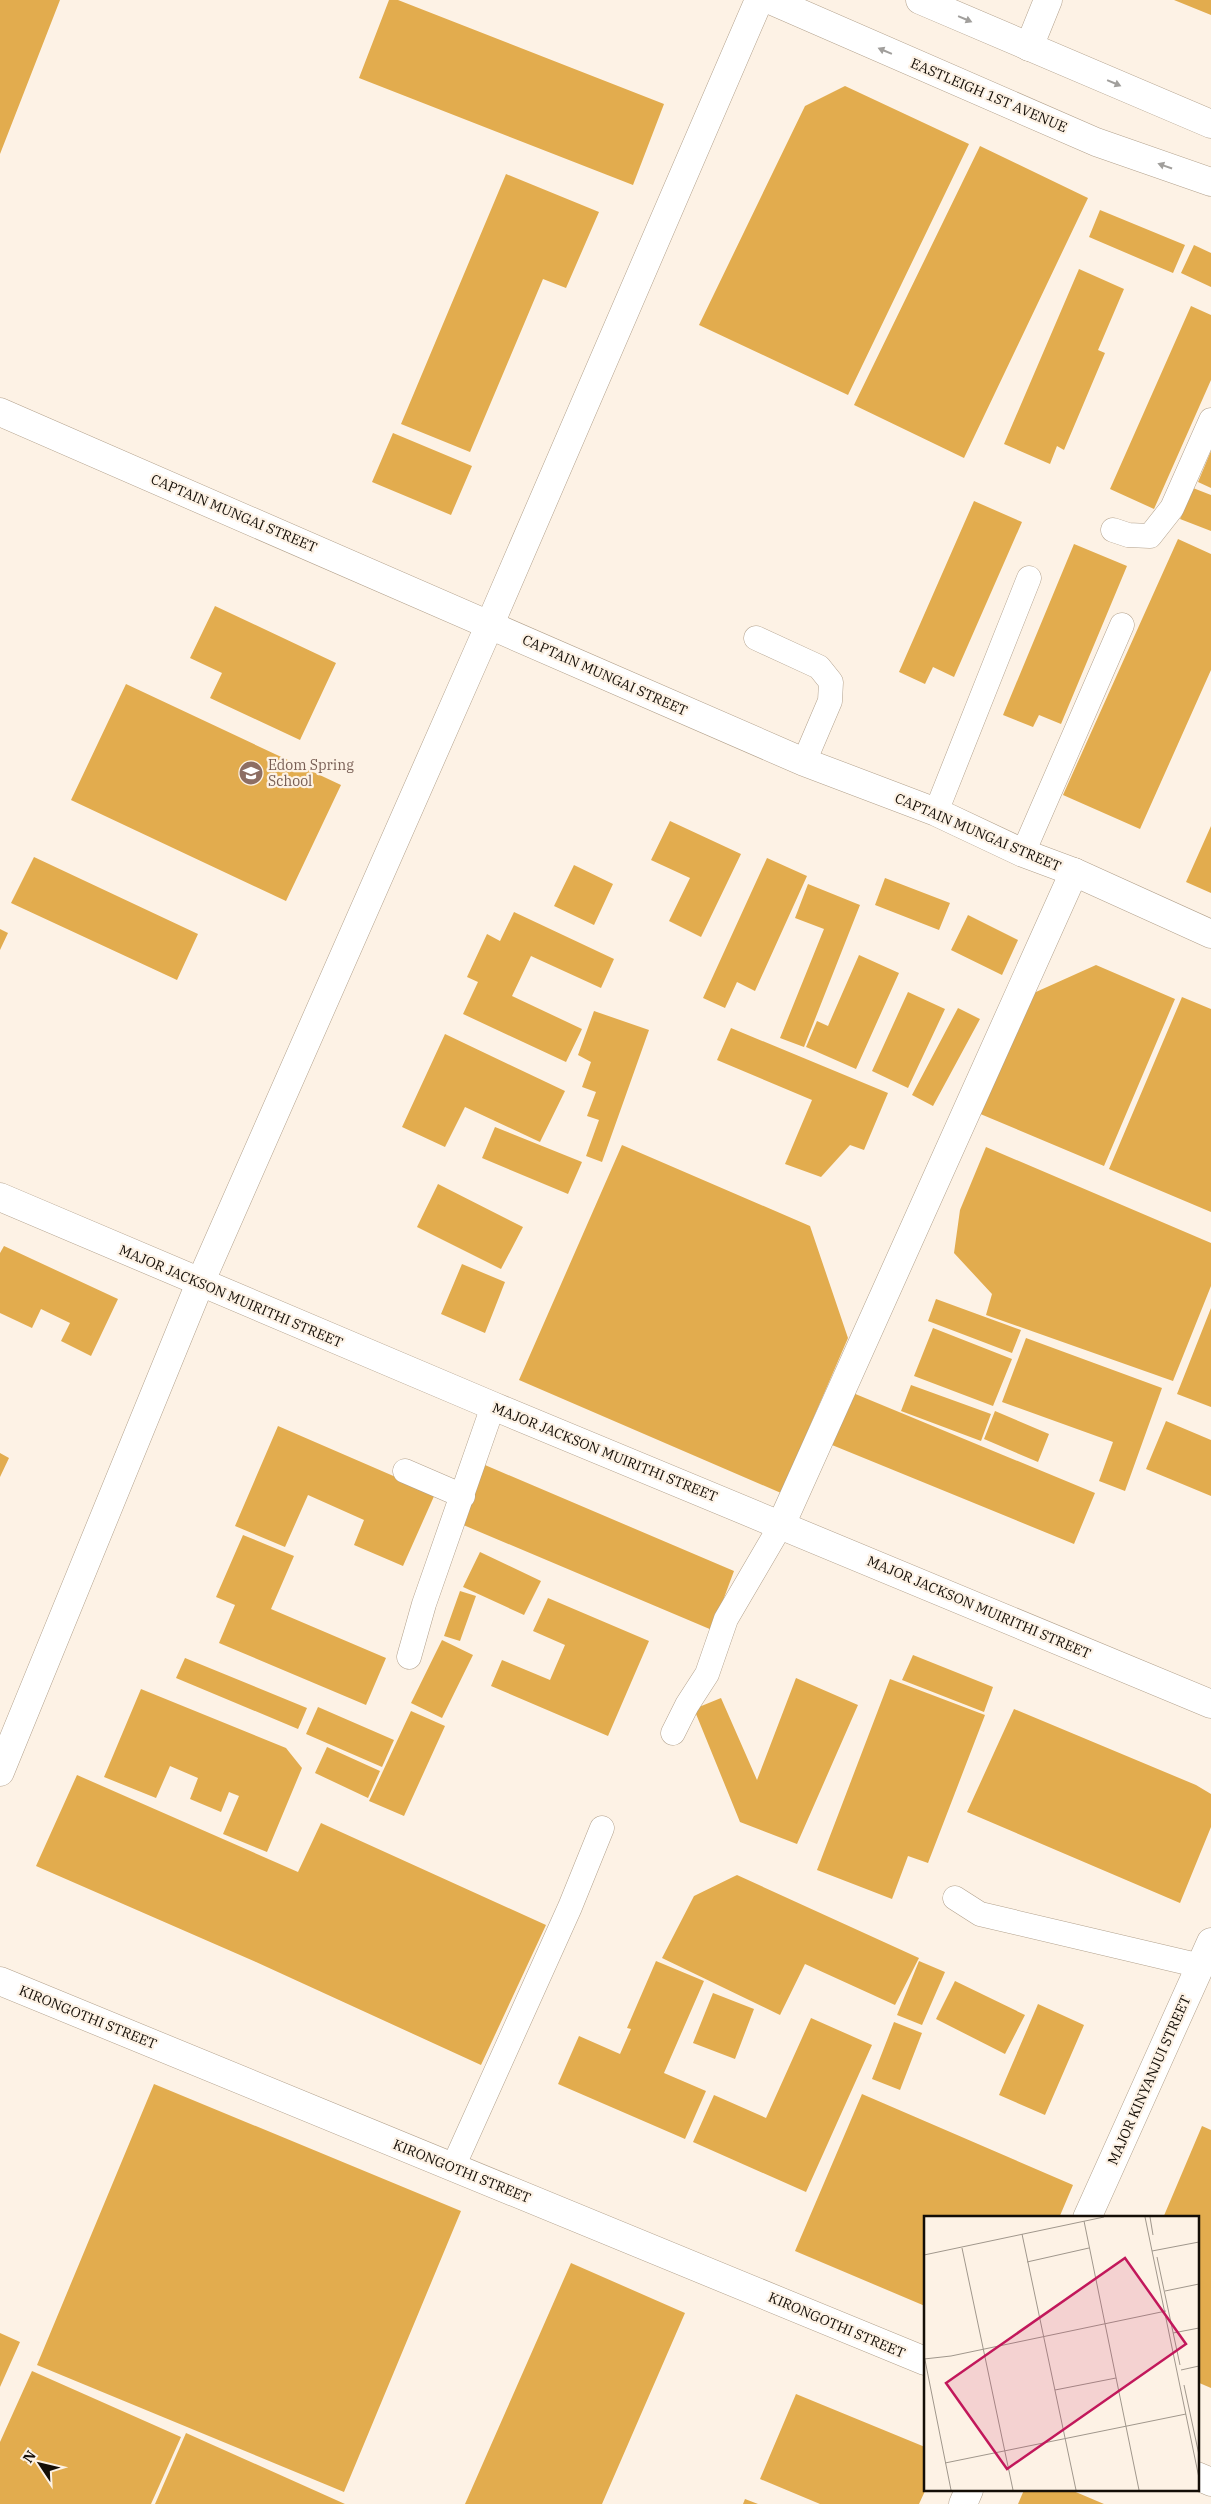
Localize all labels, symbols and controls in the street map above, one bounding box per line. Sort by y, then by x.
one-way arrow [958,16,972,24]
one-way arrow [878,46,892,54]
street label: EASTLEIGH 1ST AVENUE [908,54,1070,136]
one-way arrow [1107,79,1122,87]
one-way arrow [1157,162,1172,170]
street label: CAPTAIN MUNGAI STREET [148,470,320,556]
street label: CAPTAIN MUNGAI STREET [520,630,690,720]
place label: Edom Spring School [268,756,354,790]
school or university icon: Edom Spring School [238,760,264,786]
street label: CAPTAIN MUNGAI STREET [892,789,1064,875]
street label: MAJOR JACKSON MUIRITHI STREET [116,1241,346,1351]
street label: MAJOR JACKSON MUIRITHI STREET [490,1398,720,1506]
street label: MAJOR JACKSON MUIRITHI STREET [864,1552,1094,1662]
street label: KIRONGOTHI STREET [16,1981,160,2053]
street label: MAJOR KINYANJUI STREET [1103,1992,1195,2168]
street label: KIRONGOTHI STREET [390,2135,534,2207]
inset map [924,2216,1198,2492]
street label: KIRONGOTHI STREET [766,2288,908,2362]
north arrow [15,2439,65,2489]
text: N [19,2447,40,2466]

